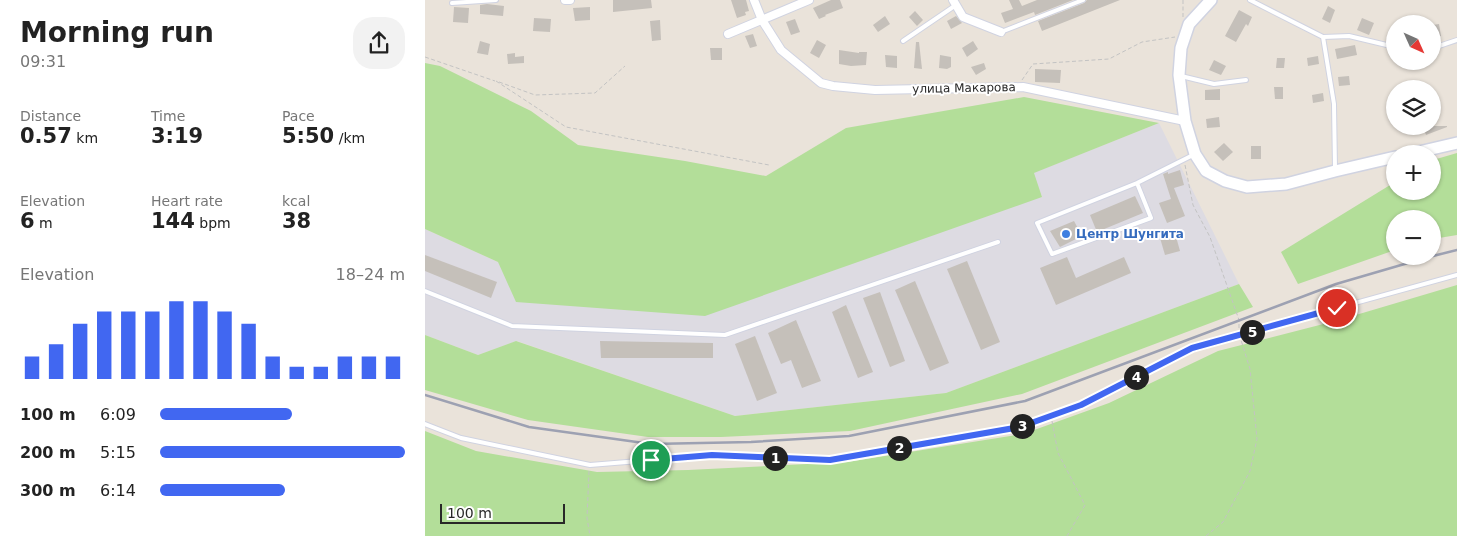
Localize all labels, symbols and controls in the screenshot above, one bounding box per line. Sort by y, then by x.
north arrow [1386,15,1441,70]
map controls [1386,15,1441,265]
text: Morning run [20,16,214,49]
button: share [353,17,405,69]
text: 09:31 [20,52,66,71]
street label: улица Макарова [912,80,1016,96]
button: layers [1386,80,1441,135]
text: Distance [20,108,81,124]
text: Time [151,108,185,124]
text: Pace [282,108,315,124]
text: 0.57 [20,124,72,148]
text: 3:19 [151,124,203,148]
text: 5:50 [282,124,334,148]
text: km [72,130,98,146]
text: /km [334,130,365,146]
button: + [1386,145,1441,200]
text: Elevation [20,193,85,209]
text: Heart rate [151,193,223,209]
text: kcal [282,193,310,209]
text: 6 [20,209,35,233]
text: 144 [151,209,195,233]
text: 38 [282,209,311,233]
button: − [1386,210,1441,265]
text: m [35,215,53,231]
text: bpm [195,215,231,231]
place label: Центр Шунгита [1076,227,1184,241]
marker: Центр Шунгита [1060,228,1072,240]
text: Elevation [20,265,94,284]
text: 18–24 m [336,265,405,284]
pin [1316,287,1358,329]
icon: check [1323,294,1351,322]
pin: 5 [1239,320,1265,344]
text: 5 [1248,324,1257,340]
pin: 4 [1123,364,1149,390]
text: 4 [1132,369,1141,385]
text: 100 m [20,405,76,424]
text: 6:09 [100,405,136,424]
pin: 3 [1009,414,1035,438]
text: 3 [1018,418,1027,434]
pin: 2 [887,436,911,460]
pin [630,439,672,481]
text: 2 [895,440,904,456]
text: 200 m [20,443,76,462]
text: 5:15 [100,443,136,462]
icon: arrive [637,446,665,474]
pin: 1 [763,446,787,470]
text: 1 [771,450,780,466]
text: 300 m [20,481,76,500]
text: 6:14 [100,481,136,500]
scale bar [440,501,565,524]
text: 100 m [447,505,492,521]

